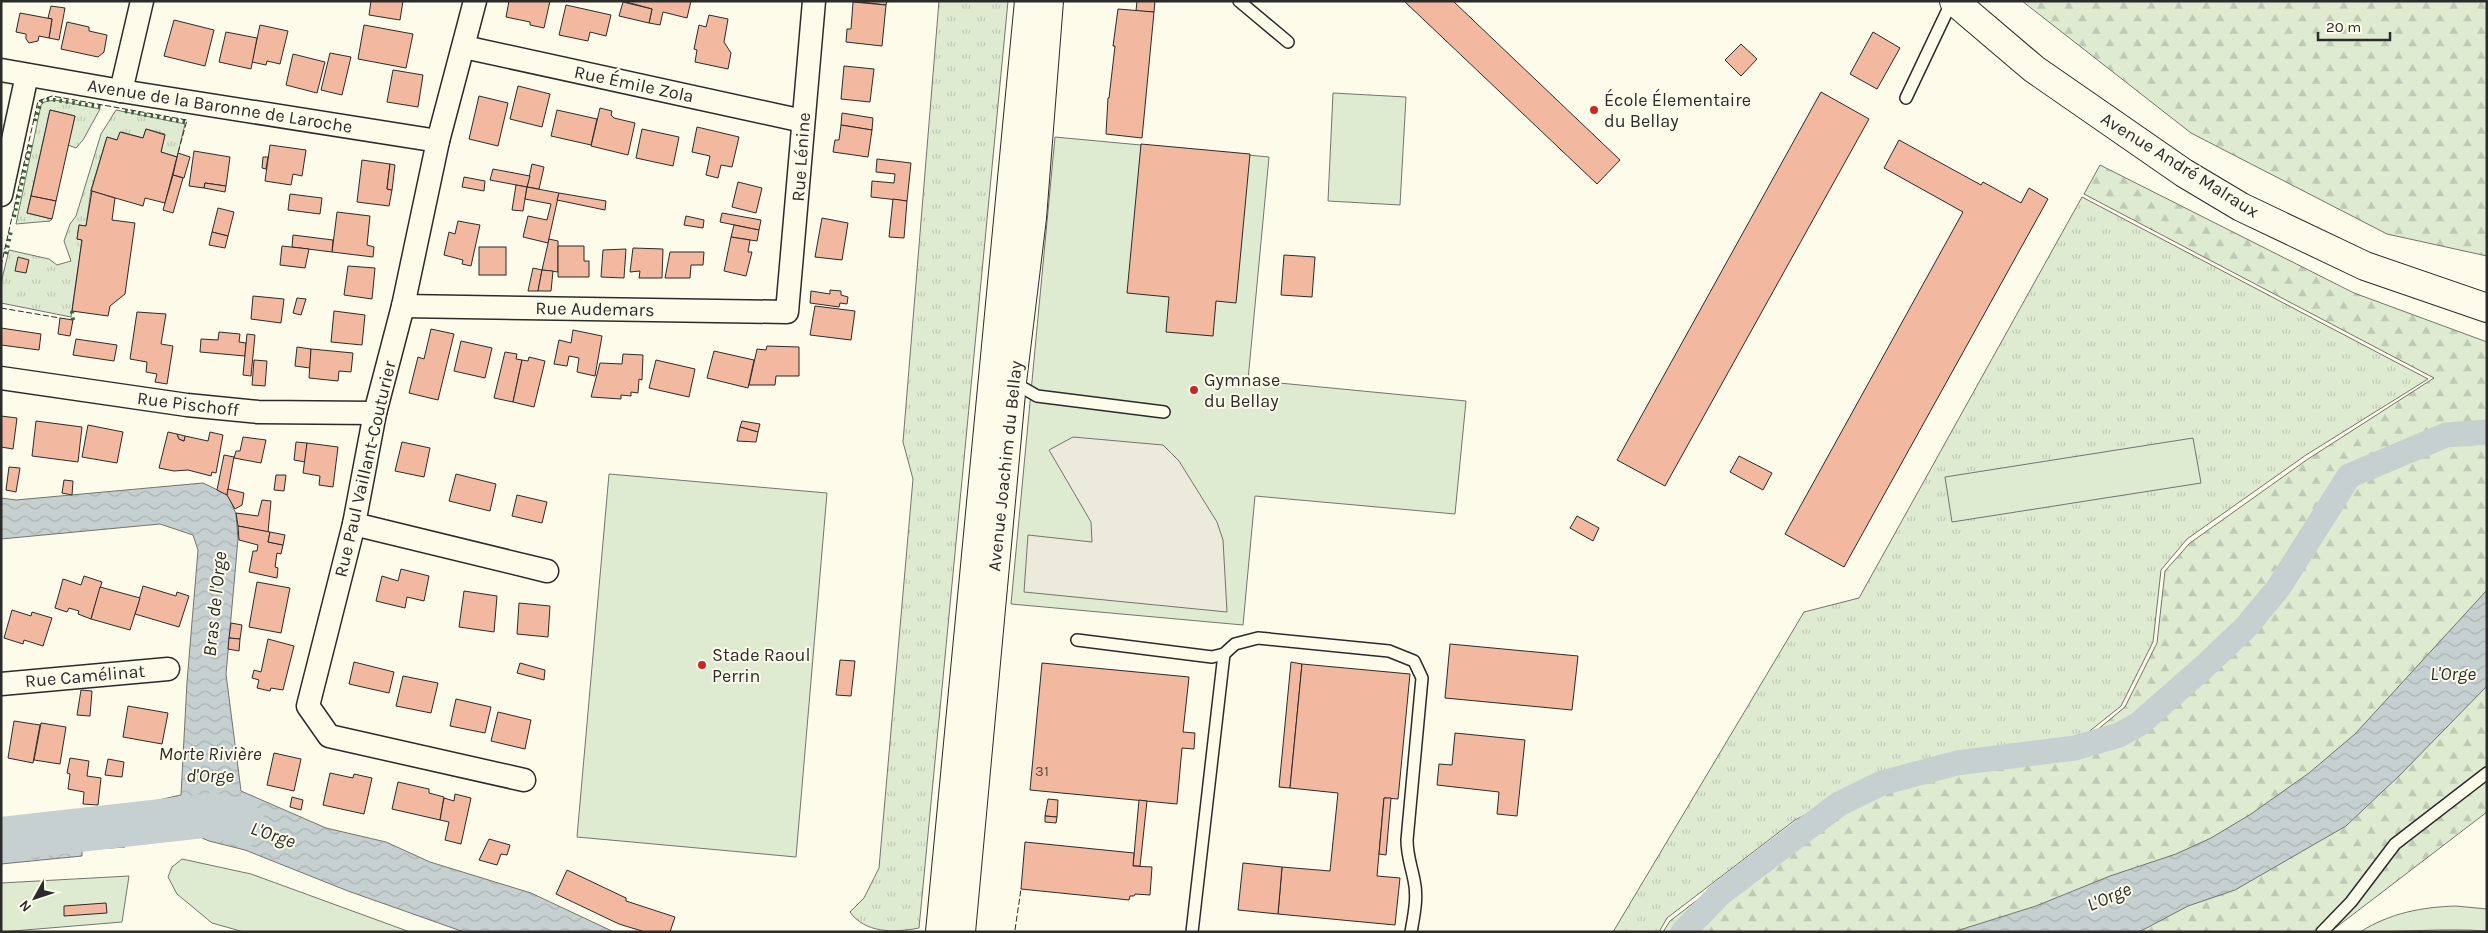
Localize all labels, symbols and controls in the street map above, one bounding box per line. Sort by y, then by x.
scale bar [2318,10,2390,42]
text: 20 m [2326,18,2361,36]
street label: Rue Émile Zola [572,60,696,107]
street label: Avenue de la Baronne de Laroche [86,74,354,138]
place label: École Élementaire du Bellay [1604,88,1751,132]
marker: École Élementaire du Bellay [1588,104,1600,116]
street label: Avenue André Malraux [2097,107,2263,223]
street label: Rue Lénine [787,112,815,202]
street label: Rue Audemars [535,297,655,321]
street label: Rue Paul Vaillant-Couturier [329,358,401,579]
street label: Avenue Joachim du Bellay [983,359,1027,572]
place label: Gymnase du Bellay [1204,369,1280,412]
marker: Gymnase du Bellay [1188,384,1200,396]
street label: Rue Pischoff [136,387,241,421]
water label: Bras de l'Orge [199,550,231,658]
place label: Stade Raoul Perrin [712,644,810,687]
marker: Stade Raoul Perrin [696,659,708,671]
street label: Rue Camélinat [24,660,146,692]
water label: L'Orge [2430,663,2476,685]
water label: Morte Rivière d'Orge [158,743,262,787]
house number: 31 [1035,762,1049,780]
water label: L'Orge [248,817,299,853]
north arrow [10,873,60,923]
water label: L'Orge [2084,878,2135,916]
text: N [16,897,35,915]

